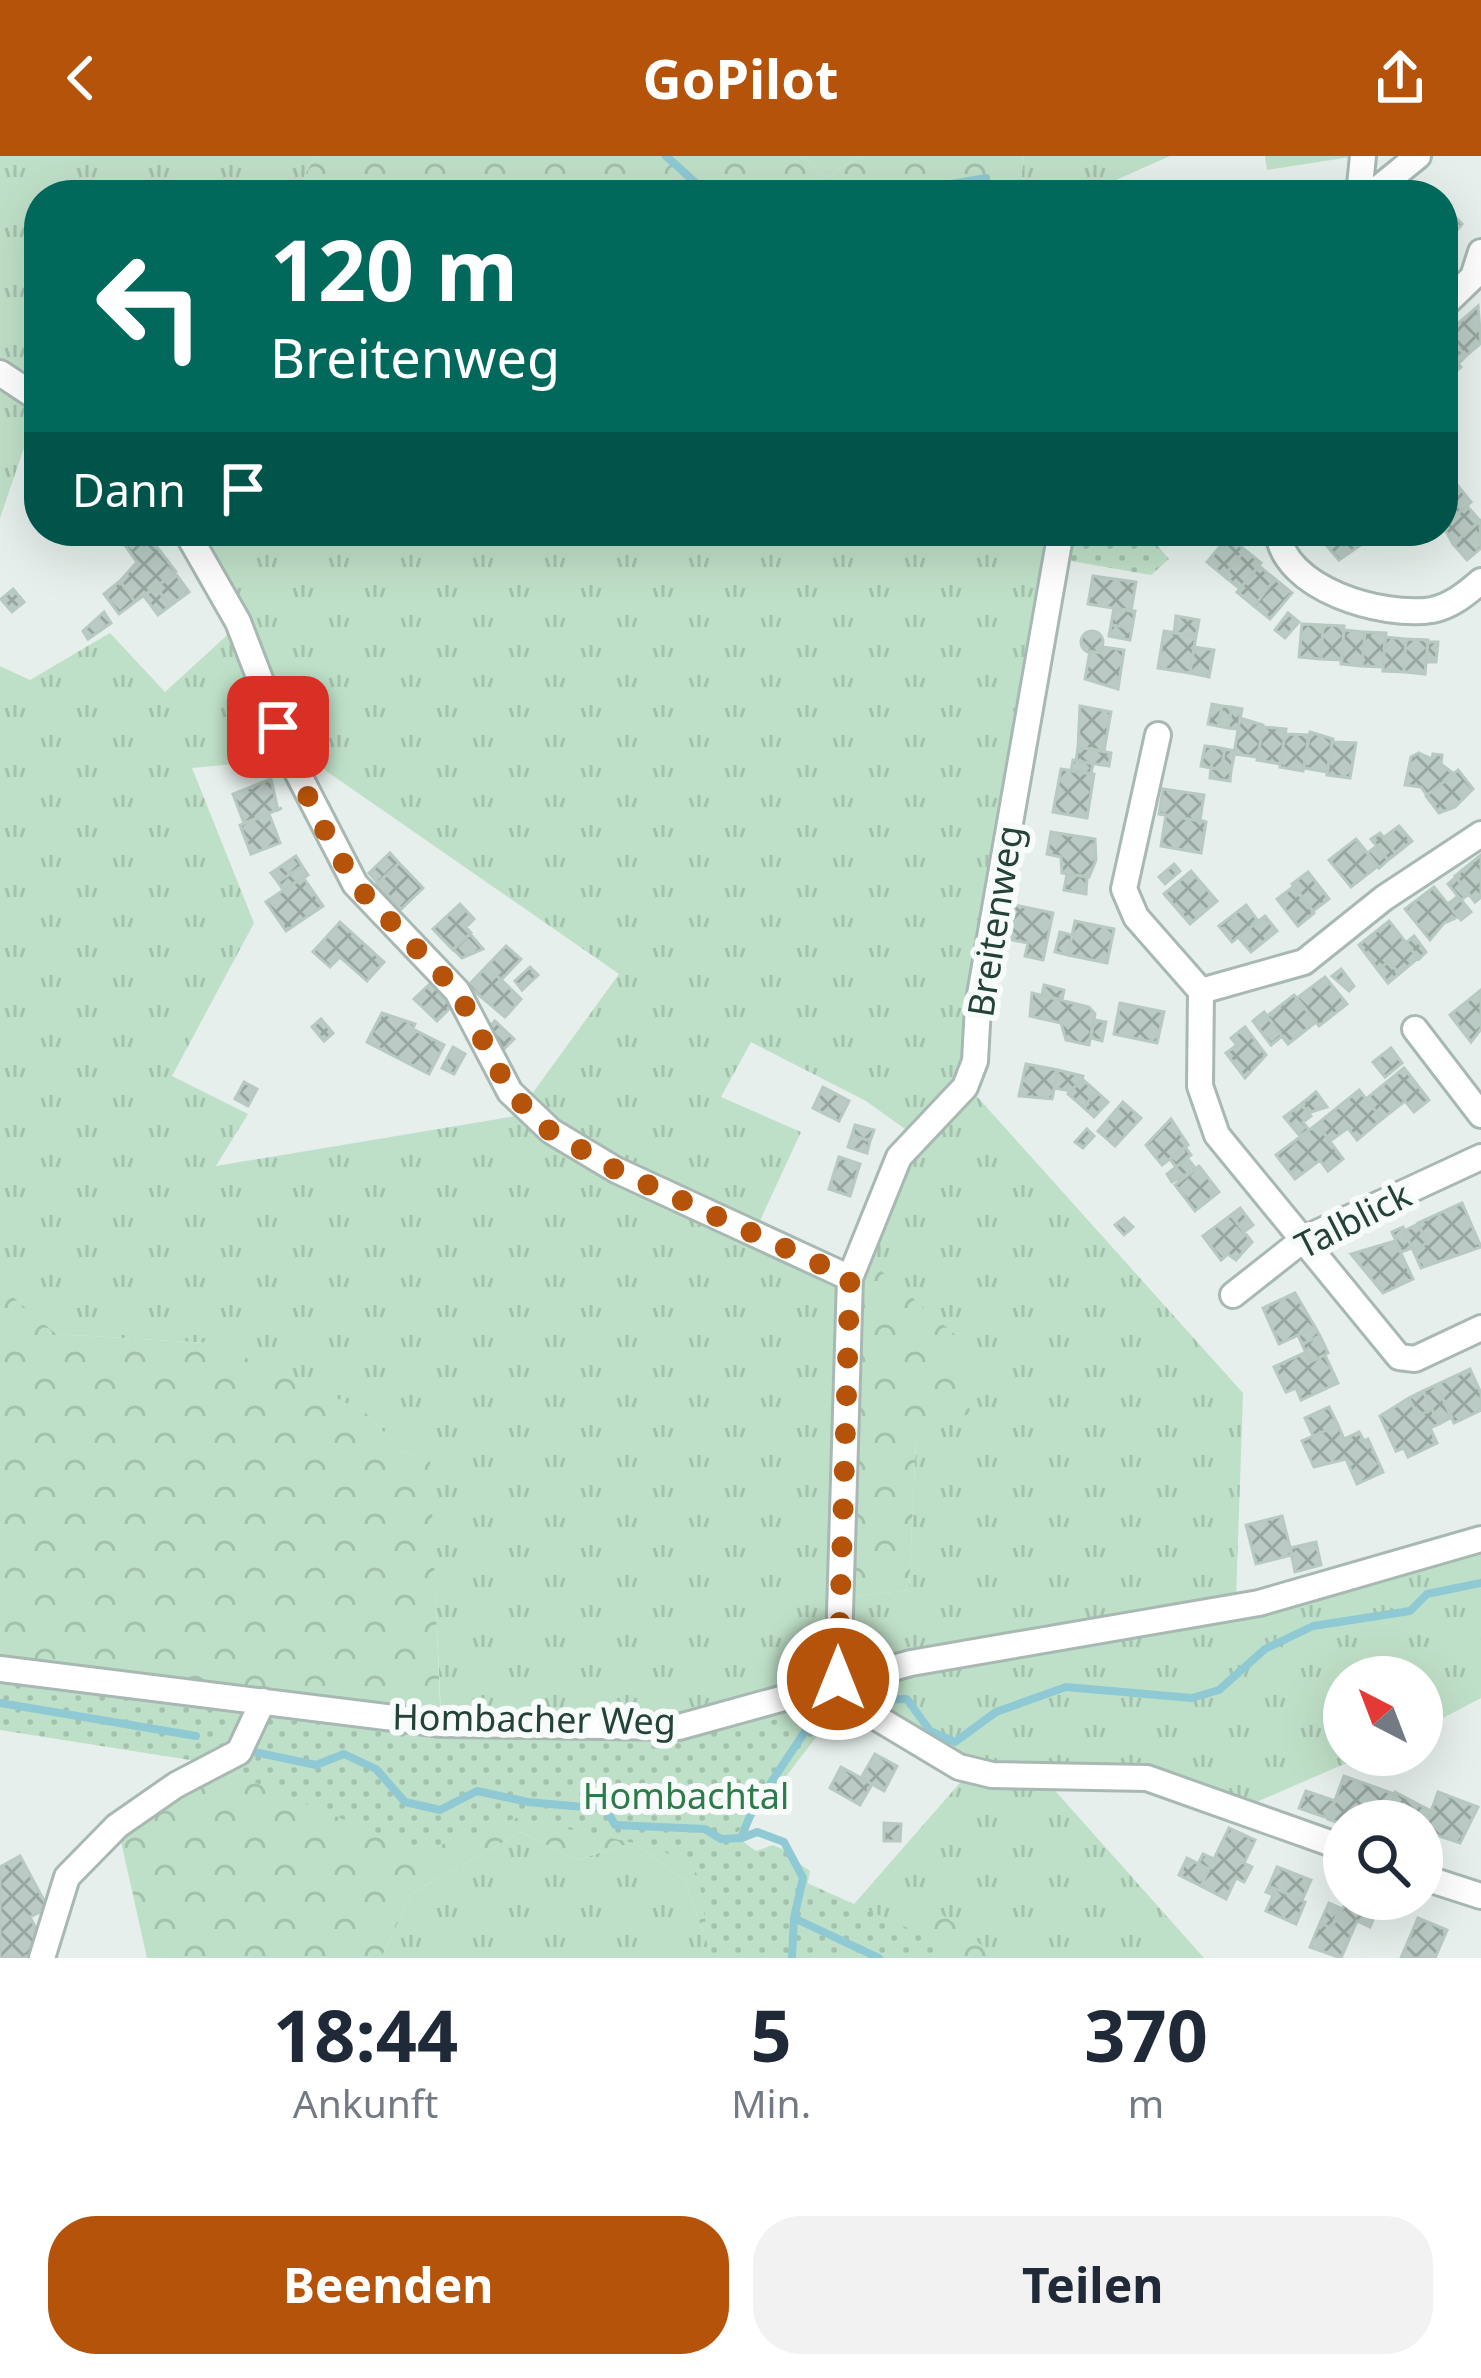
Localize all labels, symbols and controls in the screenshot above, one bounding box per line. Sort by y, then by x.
text: GoPilot [643,41,838,115]
icon: back [48,45,114,111]
icon: share [1367,45,1433,111]
text: 120 m [270,211,518,326]
icon: left [72,228,228,384]
text: Breitenweg [270,320,560,394]
icon: arrive [210,456,276,522]
text: Dann [72,459,186,520]
pin [227,676,329,778]
icon: arrive [245,694,311,760]
street label: Breitenweg [955,822,1034,1020]
street label: Talblick [1286,1170,1419,1269]
position arrow [775,1616,901,1742]
north arrow [1323,1656,1443,1776]
map controls [1323,1656,1443,1920]
street label: Hombacher Weg [392,1692,676,1745]
park label: Hombachtal [583,1771,789,1820]
button: search [1323,1800,1443,1920]
text: 18:44 [273,1985,458,2083]
text: 5 [751,1985,792,2083]
text: 370 [1084,1985,1208,2083]
text: Ankunft [293,2076,438,2129]
text: Min. [731,2076,811,2129]
text: m [1128,2076,1164,2129]
button: Beenden [48,2216,729,2354]
button: Teilen [753,2216,1433,2354]

